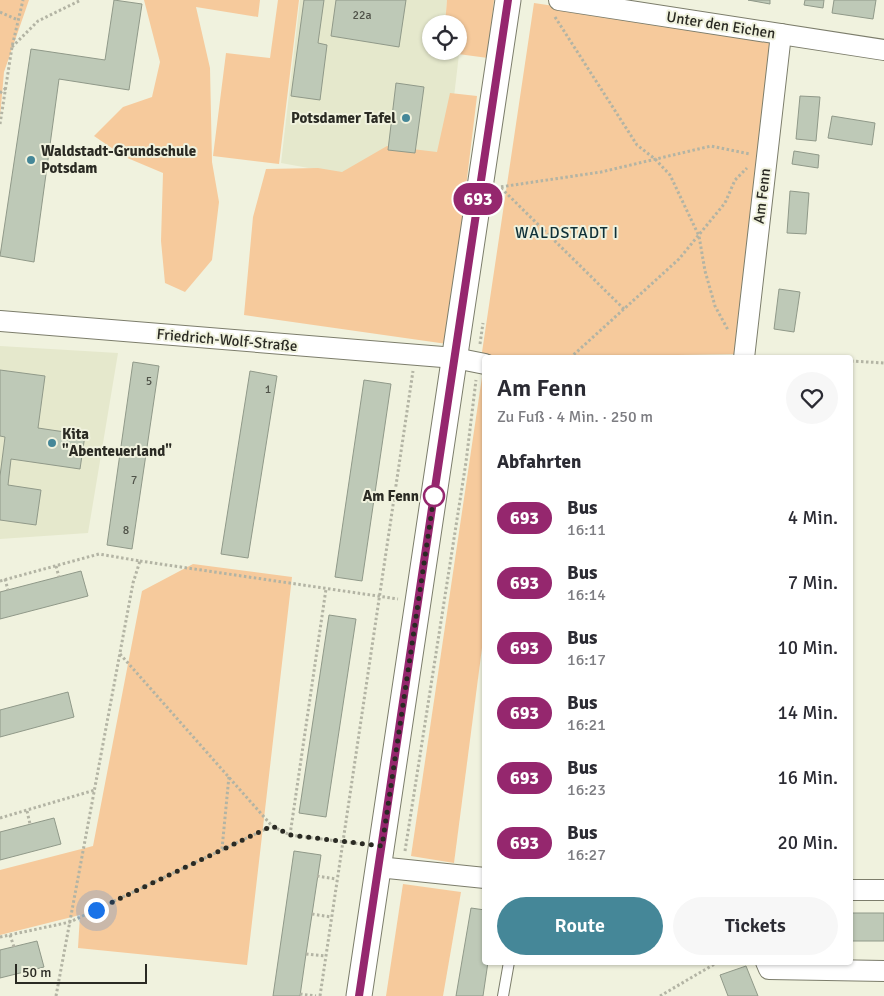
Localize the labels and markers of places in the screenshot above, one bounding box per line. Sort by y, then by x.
place label: Potsdamer Tafel [291,109,396,127]
marker: Potsdamer Tafel [400,112,412,124]
place label: Waldstadt-Grundschule Potsdam [41,142,196,177]
marker: Waldstadt-Grundschule Potsdam [25,154,37,166]
place label: Kita "Abenteuerland" [62,425,172,460]
marker: Kita "Abenteuerland" [46,437,58,449]
marker: Am Fenn [423,485,445,507]
place label: Am Fenn [363,487,419,505]

